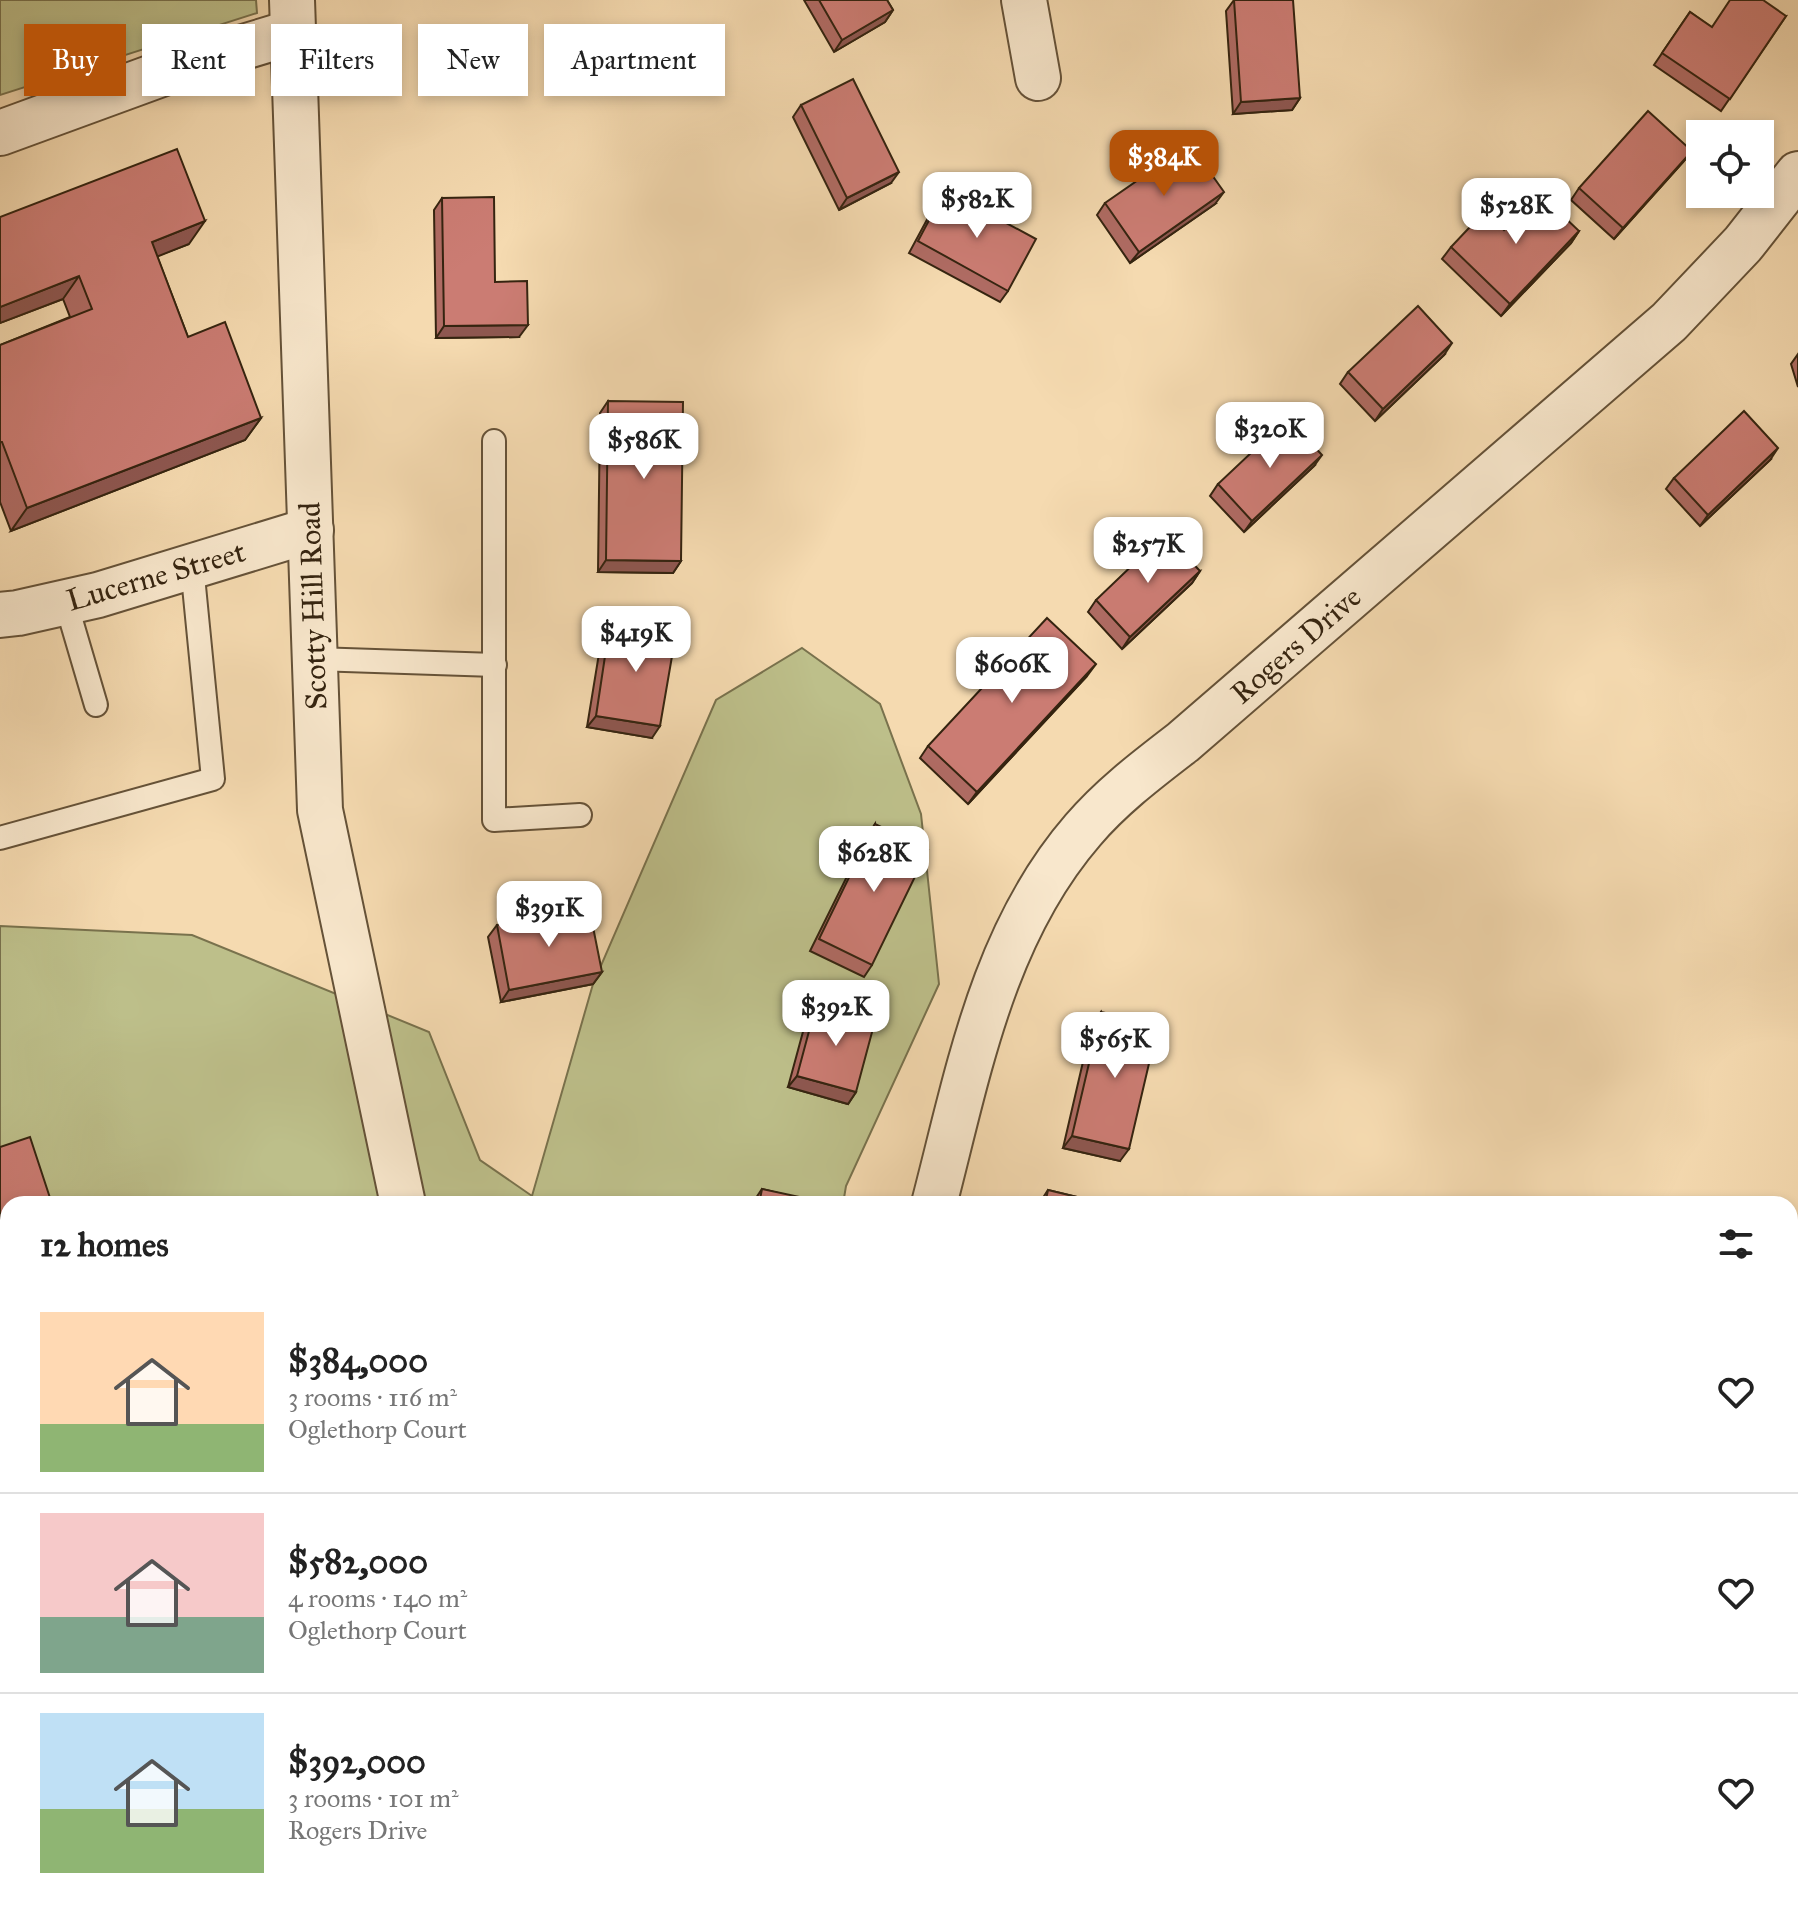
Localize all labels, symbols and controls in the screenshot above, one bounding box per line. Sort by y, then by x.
chip: Buy [24,24,126,96]
chip: Rent [142,24,255,96]
chip: Filters [271,24,402,96]
chip: New [418,24,528,96]
chip: Apartment [544,24,725,96]
map controls [1686,120,1774,208]
button: locate [1686,120,1774,208]
pin: $384K [1108,130,1220,198]
text: $384K [1128,140,1200,172]
pin: $582K [921,172,1033,240]
pin: $528K [1460,178,1572,246]
text: $582K [941,182,1013,214]
text: $528K [1480,188,1552,220]
pin: $320K [1214,402,1326,470]
text: $320K [1234,412,1306,444]
pin: $586K [588,413,700,481]
text: $586K [607,423,681,455]
street label: Scotty Hill Road [291,502,335,710]
pin: $257K [1092,517,1204,585]
text: $257K [1112,527,1184,559]
street label: Lucerne Street [62,533,250,619]
street label: Rogers Drive [1224,579,1368,711]
pin: $419K [580,606,692,674]
text: $419K [600,616,672,648]
pin: $606K [956,637,1068,705]
text: $606K [974,647,1050,679]
pin: $628K [818,826,930,894]
text: $628K [837,836,911,868]
pin: $391K [493,881,605,949]
text: $391K [515,891,583,923]
pin: $392K [780,980,892,1048]
text: $392K [800,990,872,1022]
pin: $565K [1059,1012,1171,1080]
text: $565K [1079,1022,1151,1054]
icon: filters [1714,1222,1758,1266]
text: 12 homes [40,1224,169,1265]
text: $384,000 [288,1340,428,1381]
icon: home [104,1344,200,1440]
icon: heart [1714,1370,1758,1414]
text: 3 rooms · 116 m² [288,1381,457,1413]
text: Oglethorp Court [288,1413,467,1445]
text: $582,000 [288,1541,428,1582]
icon: home [104,1545,200,1641]
icon: heart [1714,1571,1758,1615]
text: 4 rooms · 140 m² [288,1582,467,1614]
text: Oglethorp Court [288,1614,467,1646]
text: $392,000 [288,1741,426,1782]
icon: home [104,1745,200,1841]
icon: heart [1714,1771,1758,1815]
text: 3 rooms · 101 m² [288,1782,459,1814]
text: Rogers Drive [288,1814,427,1846]

